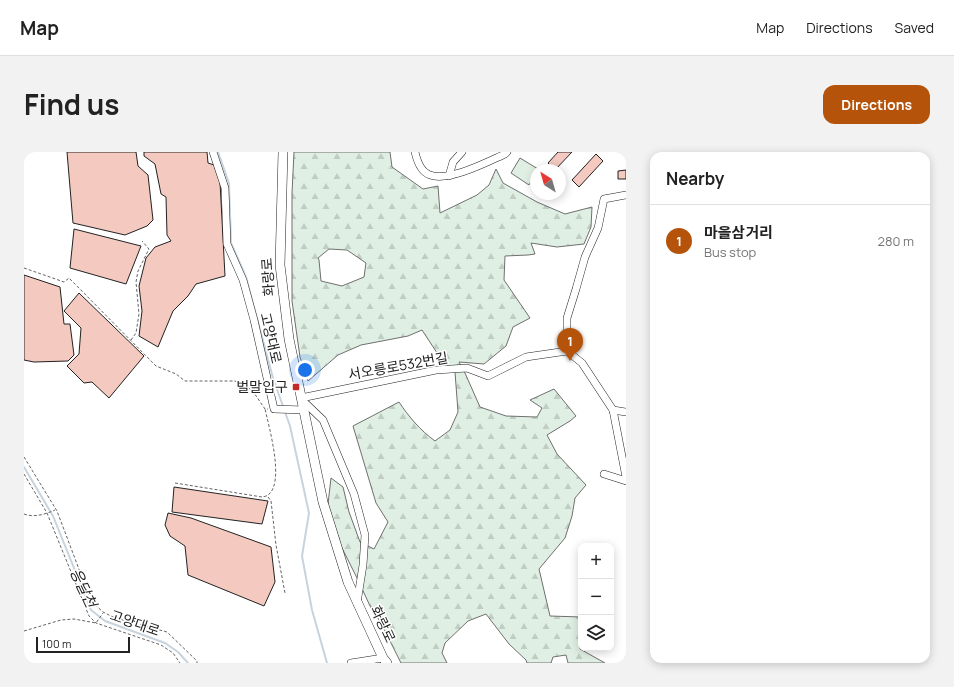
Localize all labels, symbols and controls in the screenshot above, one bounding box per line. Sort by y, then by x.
text: Map [20,15,59,41]
text: Map [756,18,784,37]
text: Directions [806,18,873,37]
text: Saved [895,18,934,37]
text: Find us [24,85,119,123]
button: Directions [823,85,930,124]
north arrow [530,164,566,200]
text: Nearby [666,167,724,190]
text: 마을삼거리 [704,222,773,243]
text: 1 [676,232,682,250]
text: 280 m [877,232,914,250]
text: Bus stop [704,243,756,261]
street label: 화랑로 [257,257,278,297]
street label: 고양대로 [256,311,287,365]
pin: 1 [557,328,583,361]
street label: 서오릉로532번길 [346,347,449,384]
your location [295,360,315,380]
place label: 벌말입구 [236,377,288,396]
marker: 벌말입구 [291,382,301,392]
map controls [578,543,614,651]
button: + [578,543,614,579]
water label: 응달천 [65,565,103,613]
button: − [578,579,614,615]
street label: 화랑로 [367,602,400,645]
street label: 고양대로 [108,605,163,640]
button: layers [578,615,614,651]
scale bar [36,635,130,654]
text: 100 m [42,636,71,651]

